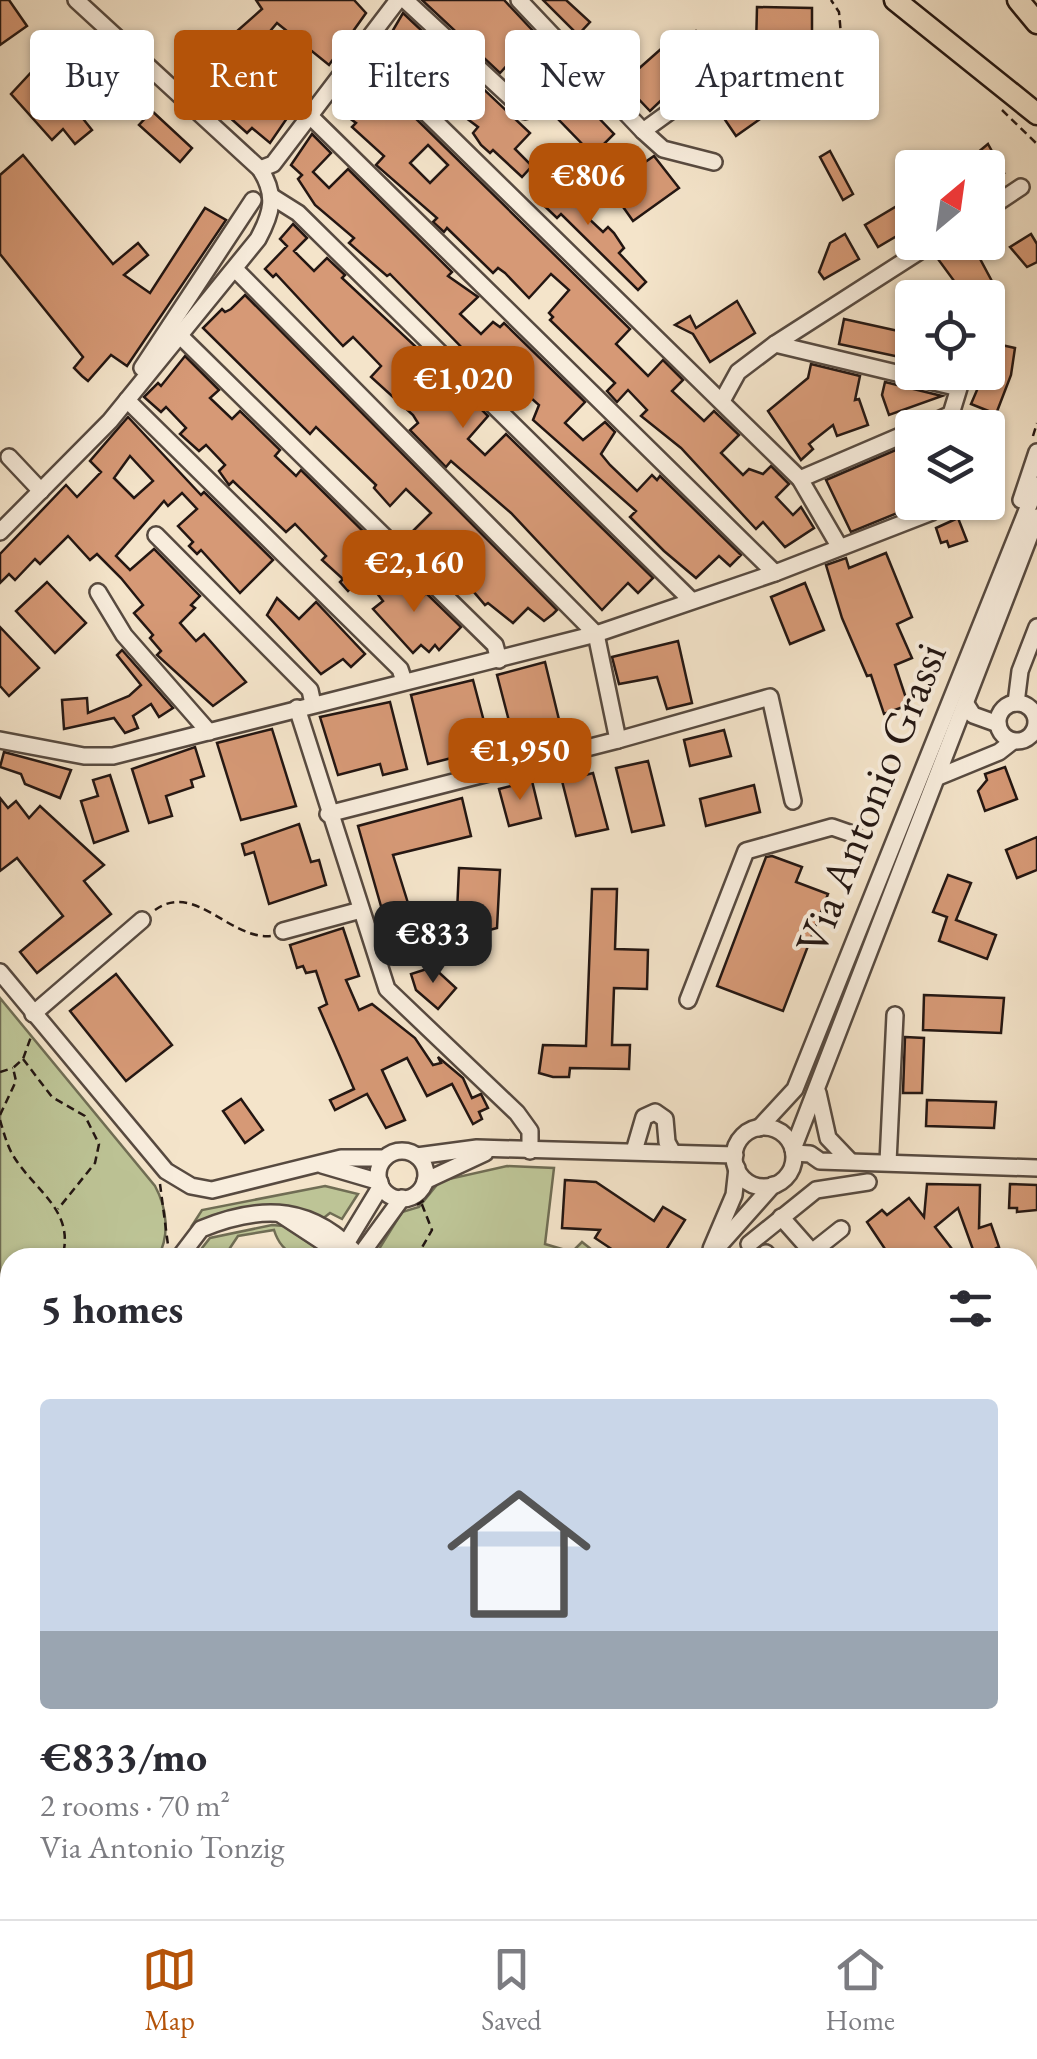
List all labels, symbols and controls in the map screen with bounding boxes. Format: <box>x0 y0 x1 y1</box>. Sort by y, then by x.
chip: Buy <box>30 30 154 120</box>
chip: Rent <box>174 30 312 120</box>
chip: Filters <box>332 30 485 120</box>
chip: New <box>505 30 640 120</box>
chip: Apartment <box>660 30 879 120</box>
pin: €806 <box>529 143 647 228</box>
north arrow <box>895 150 1005 260</box>
map controls <box>895 150 1005 520</box>
text: €806 <box>551 154 625 196</box>
button: locate <box>895 280 1005 390</box>
pin: €1,020 <box>382 346 544 431</box>
text: €1,020 <box>413 357 513 399</box>
button: layers <box>895 410 1005 520</box>
pin: €2,160 <box>333 530 495 615</box>
text: €2,160 <box>364 541 464 583</box>
street label: Via Antonio Grassi <box>781 634 959 962</box>
pin: €1,950 <box>439 718 601 803</box>
text: €1,950 <box>470 729 570 771</box>
pin: €833 <box>374 901 492 986</box>
text: €833 <box>396 912 470 954</box>
text: 5 homes <box>40 1281 183 1336</box>
icon: filters <box>943 1281 998 1336</box>
icon: home <box>429 1464 609 1644</box>
text: €833/mo <box>40 1729 207 1784</box>
text: 2 rooms · 70 m² <box>40 1784 230 1826</box>
text: Via Antonio Tonzig <box>40 1826 284 1868</box>
tab: Map <box>142 1942 197 2038</box>
tab: Saved <box>481 1942 541 2038</box>
tab: Home <box>826 1942 895 2038</box>

